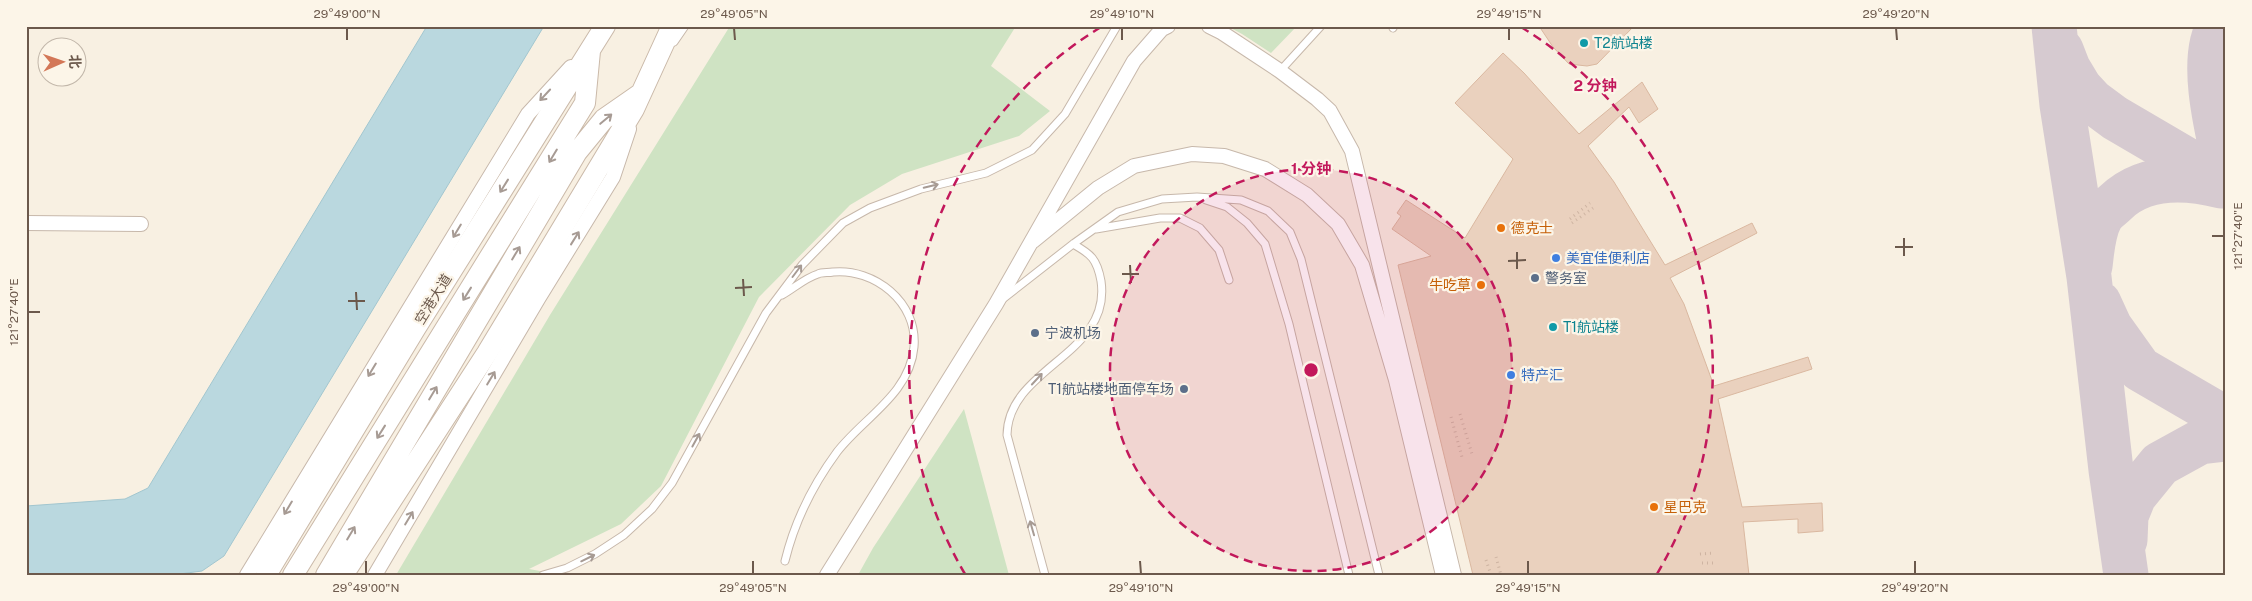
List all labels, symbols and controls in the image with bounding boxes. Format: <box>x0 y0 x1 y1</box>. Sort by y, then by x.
text: 29°49'00"N <box>314 7 380 21</box>
text: 29°49'05"N <box>700 7 768 21</box>
text: 29°49'10"N <box>1090 7 1154 21</box>
text: 29°49'15"N <box>1477 7 1541 21</box>
text: 29°49'20"N <box>1863 7 1929 21</box>
place label: T2航站楼 <box>1594 35 1653 51</box>
marker: T2航站楼 <box>1578 37 1590 49</box>
north arrow <box>38 38 88 88</box>
text: 北 <box>67 54 83 69</box>
text: 2 分钟 <box>1574 77 1616 94</box>
one-way arrow <box>540 89 551 102</box>
one-way arrow <box>600 113 613 124</box>
one-way arrow <box>547 149 557 163</box>
text: 1 分钟 <box>1291 160 1331 177</box>
one-way arrow <box>499 178 509 192</box>
one-way arrow <box>923 181 939 190</box>
text: 121°27'40"E <box>2231 202 2245 270</box>
place label: 德克士 <box>1511 220 1553 236</box>
marker: 德克士 <box>1495 222 1507 234</box>
one-way arrow <box>451 223 461 237</box>
one-way arrow <box>570 232 580 246</box>
one-way arrow <box>512 246 522 260</box>
place label: 美宜佳便利店 <box>1566 250 1650 266</box>
marker: 美宜佳便利店 <box>1550 252 1562 264</box>
one-way arrow <box>792 265 803 278</box>
place label: 警务室 <box>1545 270 1587 286</box>
street label: 空港大道 <box>411 271 455 327</box>
marker: 警务室 <box>1529 272 1541 284</box>
place label: 牛吃草 <box>1429 277 1471 293</box>
text: 121°27'40"E <box>7 278 21 346</box>
marker: 牛吃草 <box>1475 279 1487 291</box>
one-way arrow <box>462 287 472 301</box>
place label: T1航站楼 <box>1563 319 1619 335</box>
marker: T1航站楼 <box>1547 321 1559 333</box>
place label: 宁波机场 <box>1045 325 1101 341</box>
marker: 宁波机场 <box>1029 327 1041 339</box>
centre of rings <box>1302 361 1320 379</box>
one-way arrow <box>367 362 377 376</box>
place label: 特产汇 <box>1521 367 1563 383</box>
marker: 特产汇 <box>1505 369 1517 381</box>
one-way arrow <box>487 371 497 385</box>
one-way arrow <box>1031 373 1043 386</box>
place label: T1航站楼地面停车场 <box>1048 381 1174 397</box>
marker: T1航站楼地面停车场 <box>1178 383 1190 395</box>
one-way arrow <box>429 386 439 400</box>
one-way arrow <box>376 425 386 439</box>
one-way arrow <box>691 433 701 448</box>
place label: 星巴克 <box>1664 499 1706 515</box>
one-way arrow <box>282 501 292 515</box>
marker: 星巴克 <box>1648 501 1660 513</box>
one-way arrow <box>404 511 414 525</box>
one-way arrow <box>1027 520 1037 536</box>
one-way arrow <box>346 526 356 540</box>
one-way arrow <box>580 552 595 562</box>
text: 29°49'00"N <box>333 581 399 595</box>
text: 29°49'05"N <box>719 581 787 595</box>
text: 29°49'10"N <box>1109 581 1173 595</box>
text: 29°49'15"N <box>1496 581 1560 595</box>
text: 29°49'20"N <box>1882 581 1948 595</box>

